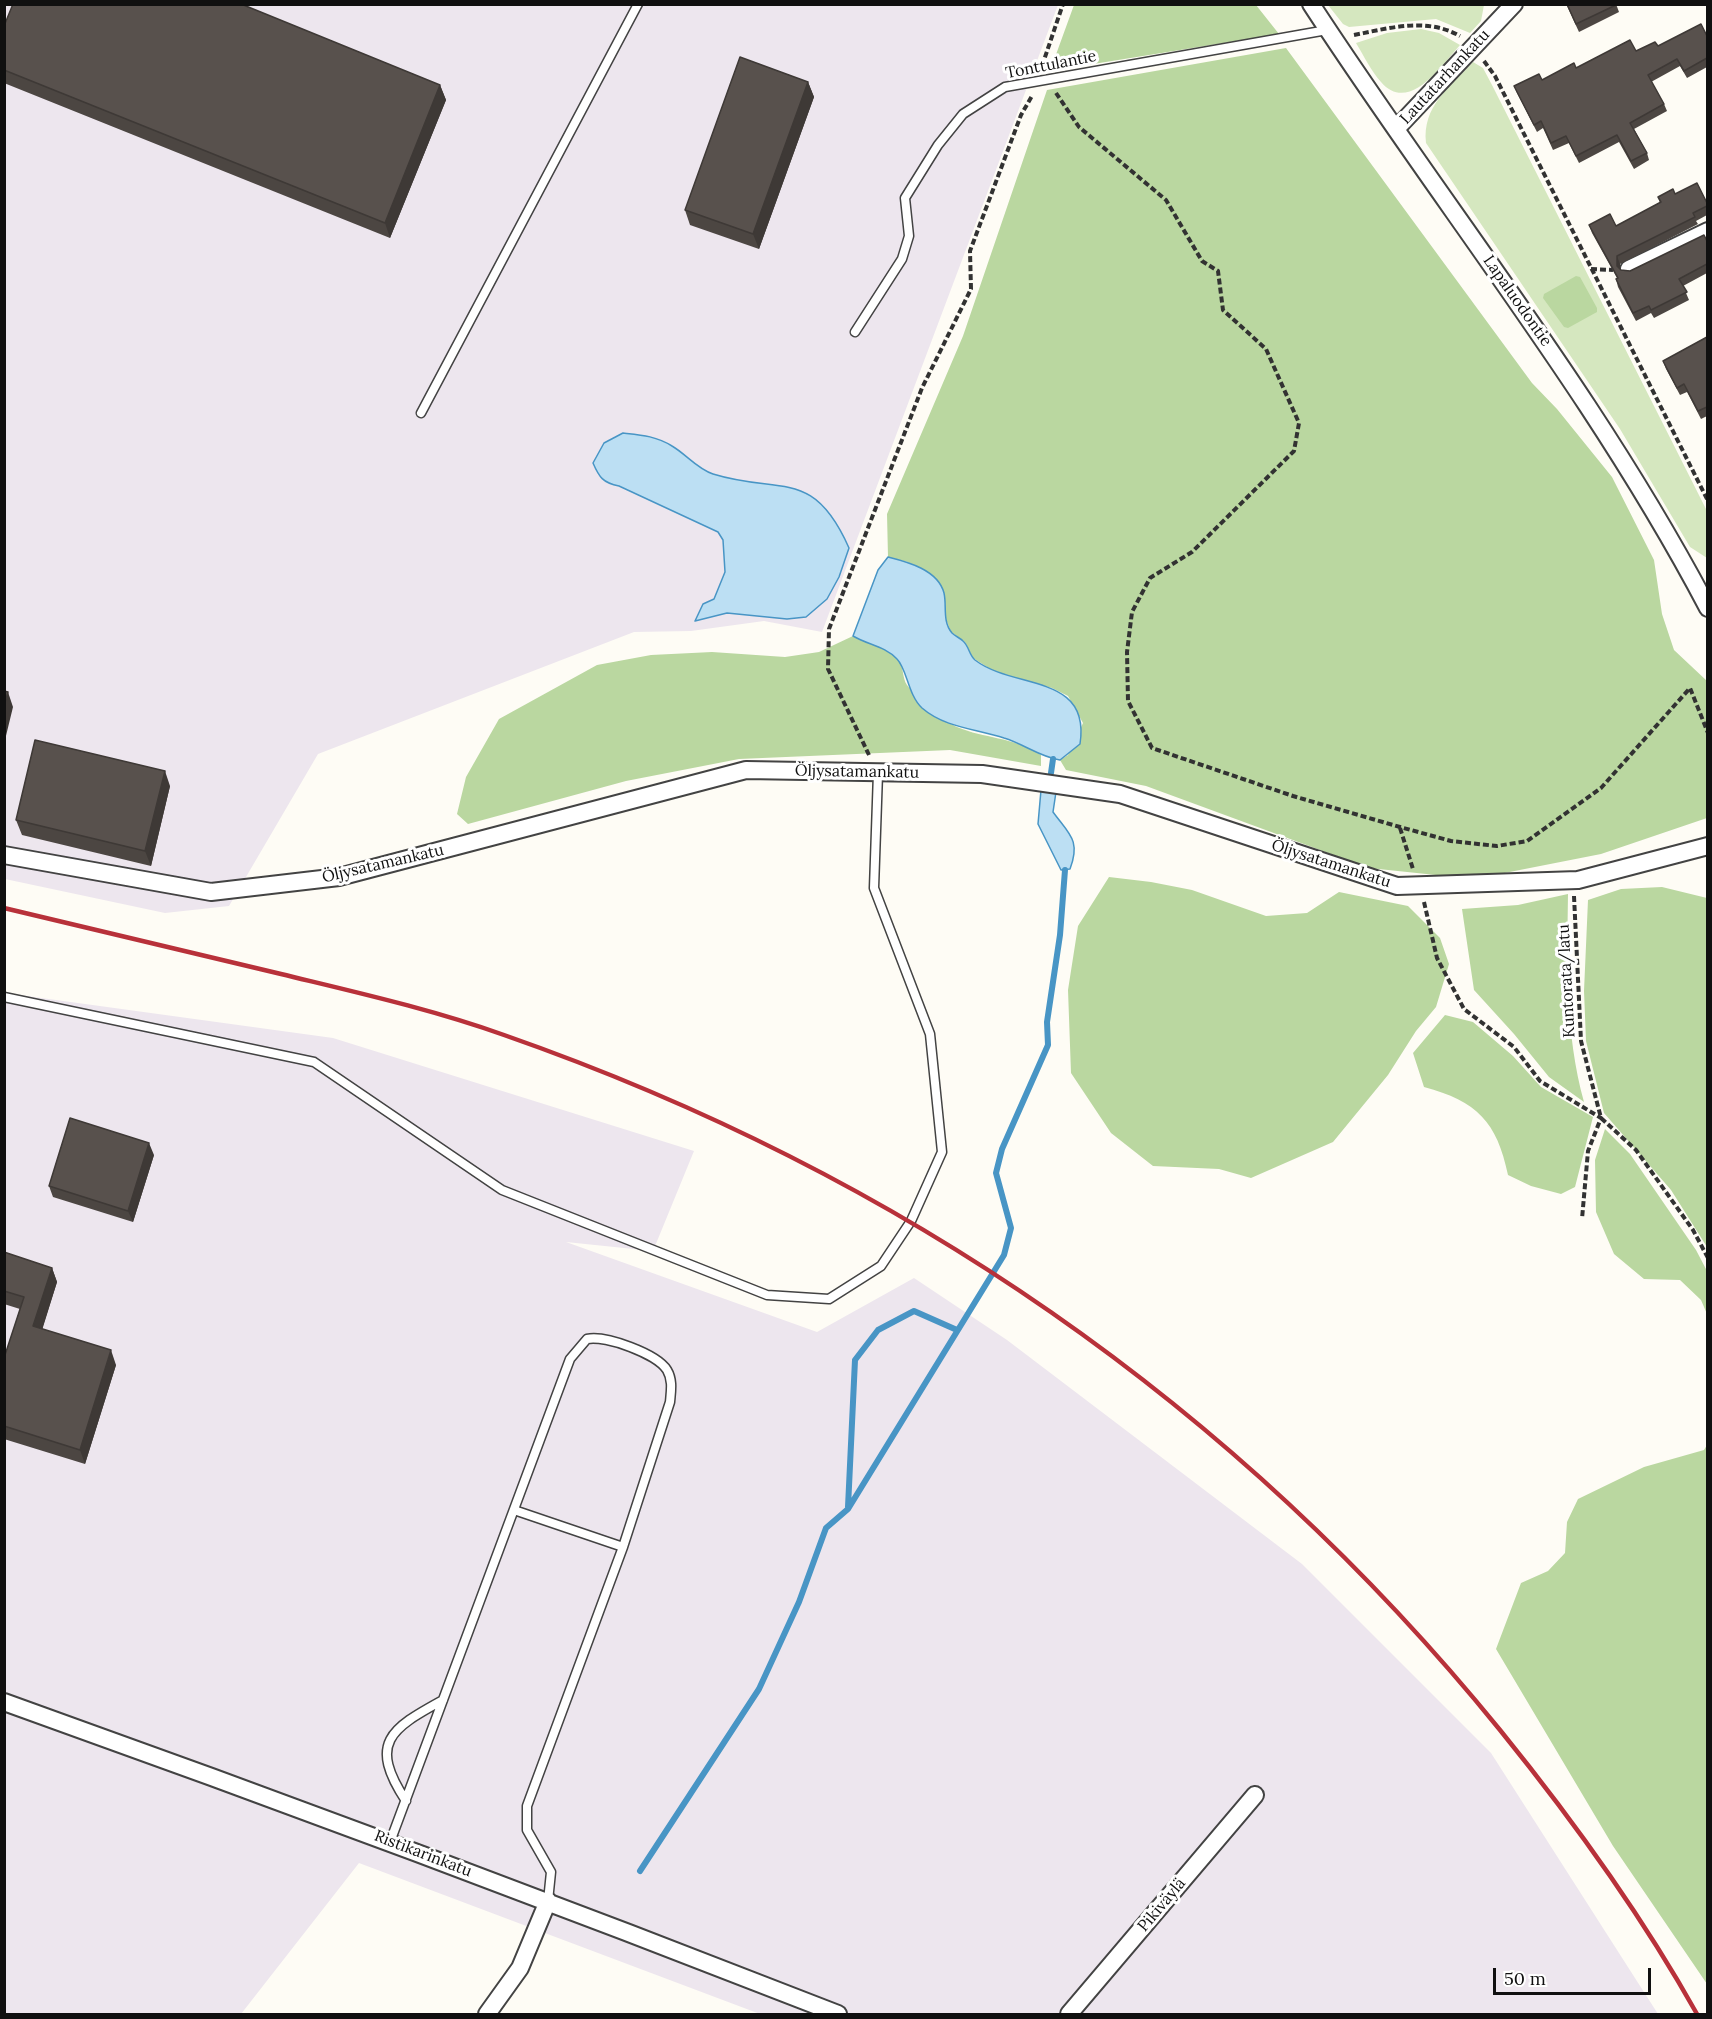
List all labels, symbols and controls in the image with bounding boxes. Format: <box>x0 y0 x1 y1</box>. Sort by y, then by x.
street label: Lautatarhankatu <box>1396 25 1494 129</box>
street label: Tonttulantie <box>1004 47 1098 83</box>
street label: Lapaluodontie <box>1479 252 1555 350</box>
street label: Öljysatamankatu <box>795 761 919 783</box>
street label: Öljysatamankatu <box>1269 836 1393 892</box>
street label: Öljysatamankatu <box>320 841 446 887</box>
street label: Kuntorata/latu <box>1554 924 1580 1038</box>
street label: Ristikarinkatu <box>371 1827 475 1881</box>
street label: Pikiväylä <box>1134 1874 1190 1936</box>
scale bar <box>1496 1956 1654 1994</box>
text: 50 m <box>1504 1967 1546 1990</box>

